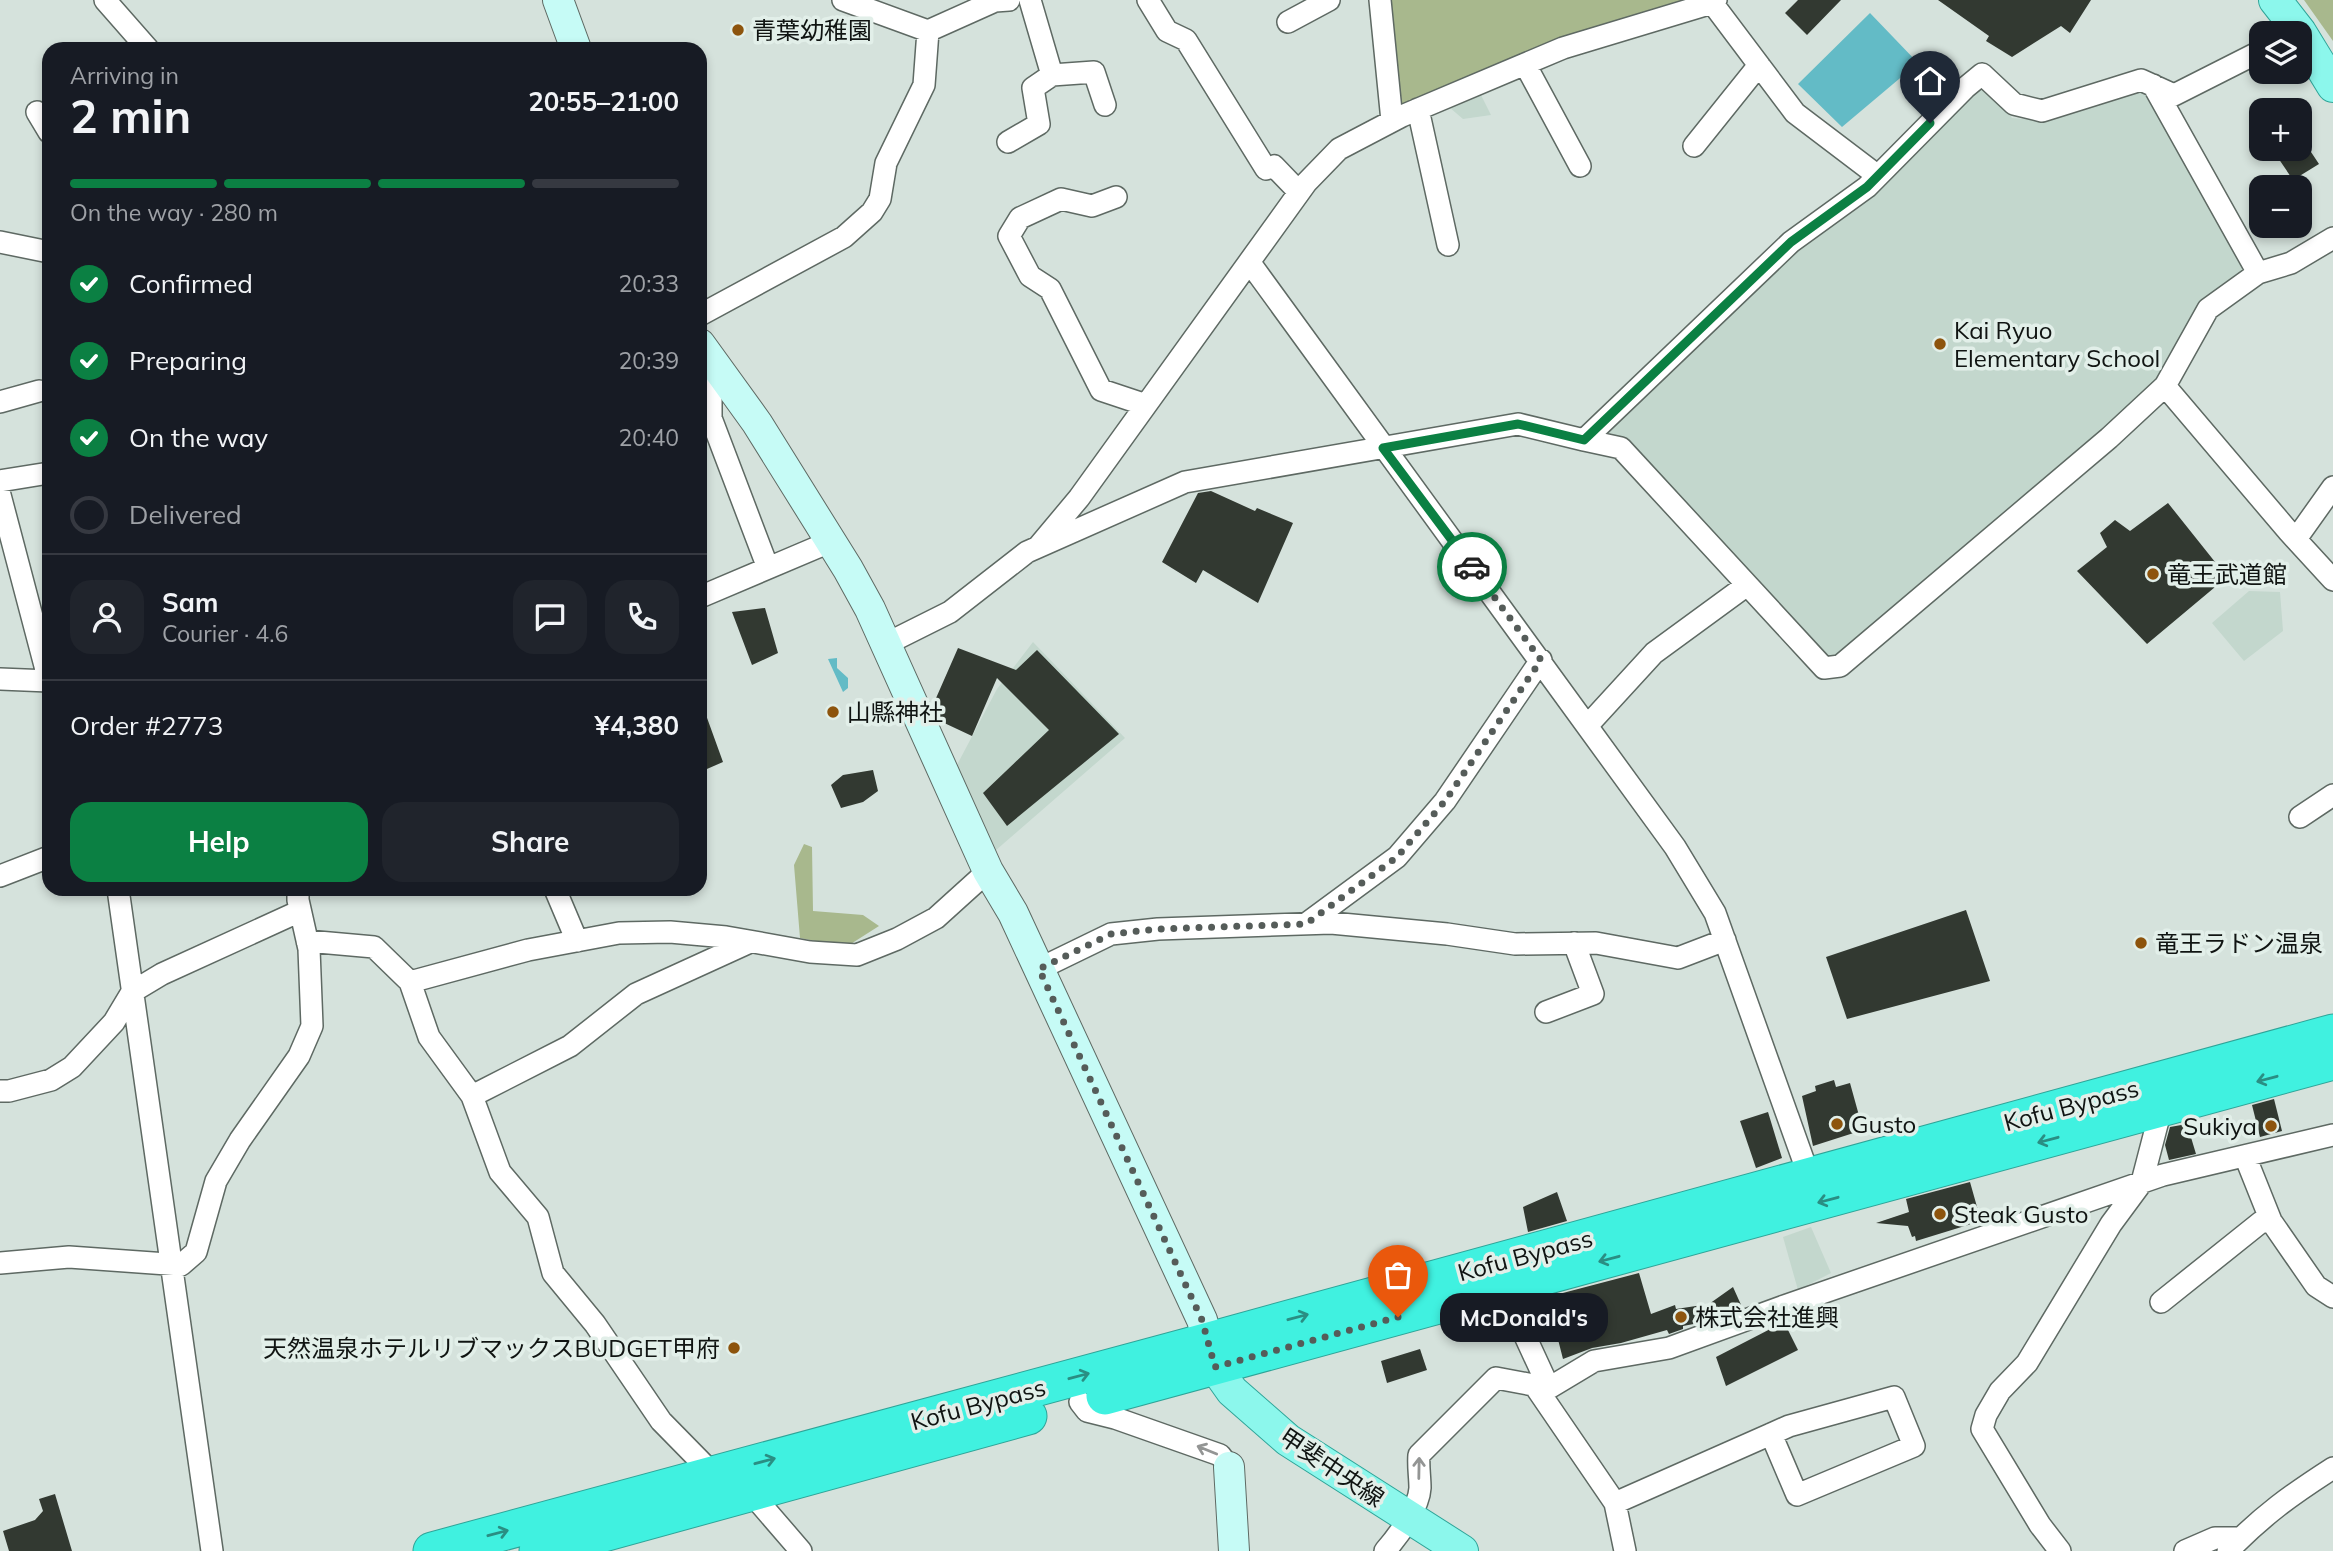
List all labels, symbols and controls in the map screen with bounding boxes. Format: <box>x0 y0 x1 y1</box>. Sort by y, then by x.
place label: 青葉幼稚園 <box>752 15 872 45</box>
map controls <box>2249 21 2312 238</box>
button: layers <box>2249 21 2312 84</box>
marker: 青葉幼稚園 <box>730 22 746 38</box>
pin <box>1900 51 1960 123</box>
text: Arriving in <box>70 61 179 90</box>
icon: home <box>1911 62 1949 100</box>
text: 20:55–21:00 <box>528 85 679 118</box>
text: 2 min <box>70 87 191 145</box>
button: + <box>2249 98 2312 161</box>
button: − <box>2249 175 2312 238</box>
text: On the way · 280 m <box>70 198 278 227</box>
icon: check <box>70 265 108 303</box>
text: Confirmed <box>129 267 253 300</box>
text: 20:33 <box>619 269 679 298</box>
place label: Kai Ryuo Elementary School <box>1954 315 2160 373</box>
marker: Kai Ryuo Elementary School <box>1932 336 1948 352</box>
icon: check <box>70 342 108 380</box>
text: Preparing <box>129 344 247 377</box>
text: 20:39 <box>619 346 679 375</box>
icon: check <box>70 419 108 457</box>
text: On the way <box>129 421 268 454</box>
text: 20:40 <box>619 423 679 452</box>
text: Delivered <box>129 498 242 531</box>
courier <box>1437 532 1507 602</box>
icon: car <box>1453 548 1491 586</box>
place label: 竜王武道館 <box>2167 559 2287 589</box>
marker: 竜王武道館 <box>2145 566 2161 582</box>
button: person <box>70 580 144 654</box>
button: chat <box>513 580 587 654</box>
button: phone <box>605 580 679 654</box>
text: Sam <box>162 586 218 619</box>
text: Courier · 4.6 <box>162 619 288 648</box>
place label: 山縣神社 <box>847 697 943 727</box>
marker: 山縣神社 <box>825 704 841 720</box>
text: Order #2773 <box>70 709 223 742</box>
text: ¥4,380 <box>595 709 679 742</box>
button: Help <box>70 802 368 882</box>
button: Share <box>382 802 679 882</box>
place label: 竜王ラドン温泉 <box>2155 928 2323 958</box>
marker: 竜王ラドン温泉 <box>2133 935 2149 951</box>
street label: Kofu Bypass <box>2000 1073 2142 1137</box>
one-way arrow <box>2256 1074 2278 1087</box>
place label: Gusto <box>1851 1109 1916 1139</box>
place label: Sukiya <box>2183 1111 2257 1141</box>
marker: Gusto <box>1829 1116 1845 1132</box>
marker: Sukiya <box>2263 1118 2279 1134</box>
one-way arrow <box>2037 1134 2059 1147</box>
one-way arrow <box>1818 1194 1840 1207</box>
place label: Steak Gusto <box>1954 1199 2088 1229</box>
marker: Steak Gusto <box>1932 1206 1948 1222</box>
street label: Kofu Bypass <box>1454 1223 1596 1287</box>
pin <box>1368 1245 1428 1317</box>
one-way arrow <box>1598 1254 1620 1267</box>
icon: bag <box>1379 1256 1417 1294</box>
callout: McDonald's <box>1440 1292 1608 1342</box>
place label: 株式会社進興 <box>1695 1302 1839 1332</box>
text: McDonald's <box>1460 1303 1588 1332</box>
marker: 株式会社進興 <box>1673 1309 1689 1325</box>
one-way arrow <box>1287 1310 1309 1323</box>
place label: 天然温泉ホテルリブマックスBUDGET甲府 <box>263 1333 720 1363</box>
marker: 天然温泉ホテルリブマックスBUDGET甲府 <box>726 1340 742 1356</box>
one-way arrow <box>1068 1369 1090 1382</box>
street label: Kofu Bypass <box>907 1372 1049 1436</box>
street label: 甲斐中央線 <box>1274 1421 1390 1513</box>
one-way arrow <box>1196 1442 1218 1455</box>
one-way arrow <box>753 1454 775 1467</box>
one-way arrow <box>1412 1457 1425 1480</box>
one-way arrow <box>486 1526 509 1539</box>

